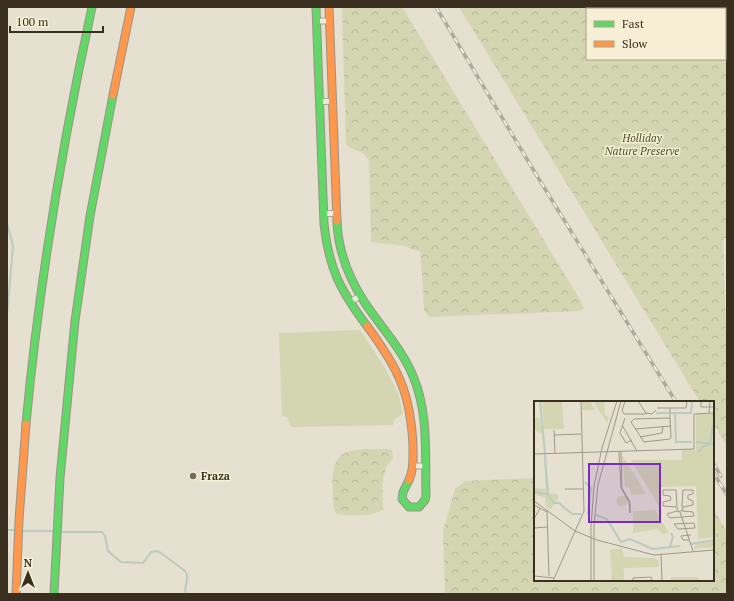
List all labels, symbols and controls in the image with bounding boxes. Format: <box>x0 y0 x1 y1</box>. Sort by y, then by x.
scale bar <box>10 8 103 34</box>
legend <box>586 8 726 60</box>
text: 100 m <box>16 14 49 29</box>
text: Fast <box>622 16 645 31</box>
text: Slow <box>622 36 648 51</box>
park label: Holliday Nature Preserve <box>604 131 679 158</box>
inset map <box>534 401 714 581</box>
place label: Fraza <box>201 469 230 483</box>
marker: Fraza <box>188 471 198 481</box>
north arrow <box>8 553 48 593</box>
text: N <box>24 556 33 570</box>

